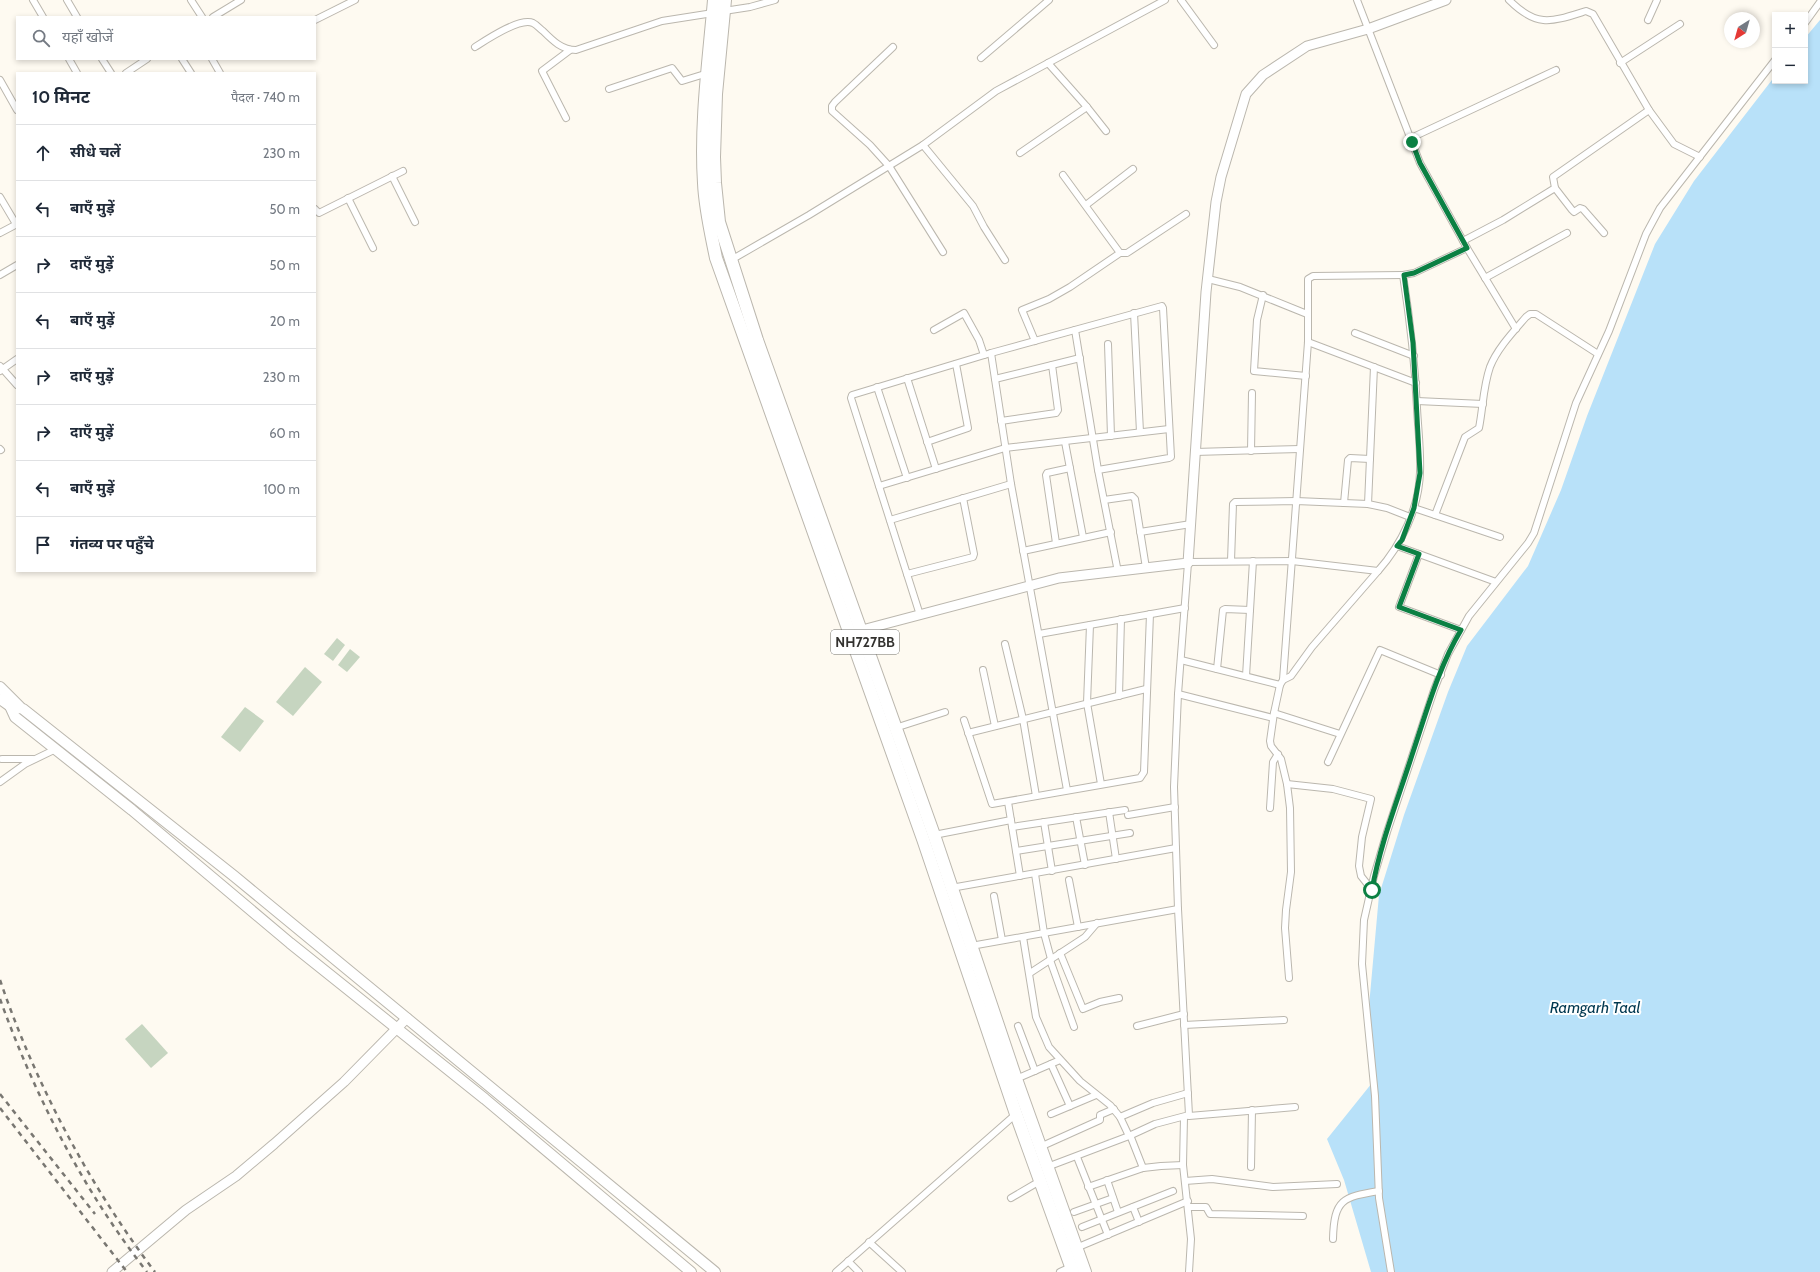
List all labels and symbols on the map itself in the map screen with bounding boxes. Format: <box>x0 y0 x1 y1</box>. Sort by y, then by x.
north arrow <box>1724 12 1760 48</box>
route end <box>1403 133 1421 151</box>
road number: NH727BB <box>831 630 899 654</box>
route start <box>1363 881 1381 899</box>
water label: Ramgarh Taal <box>1550 998 1641 1017</box>

